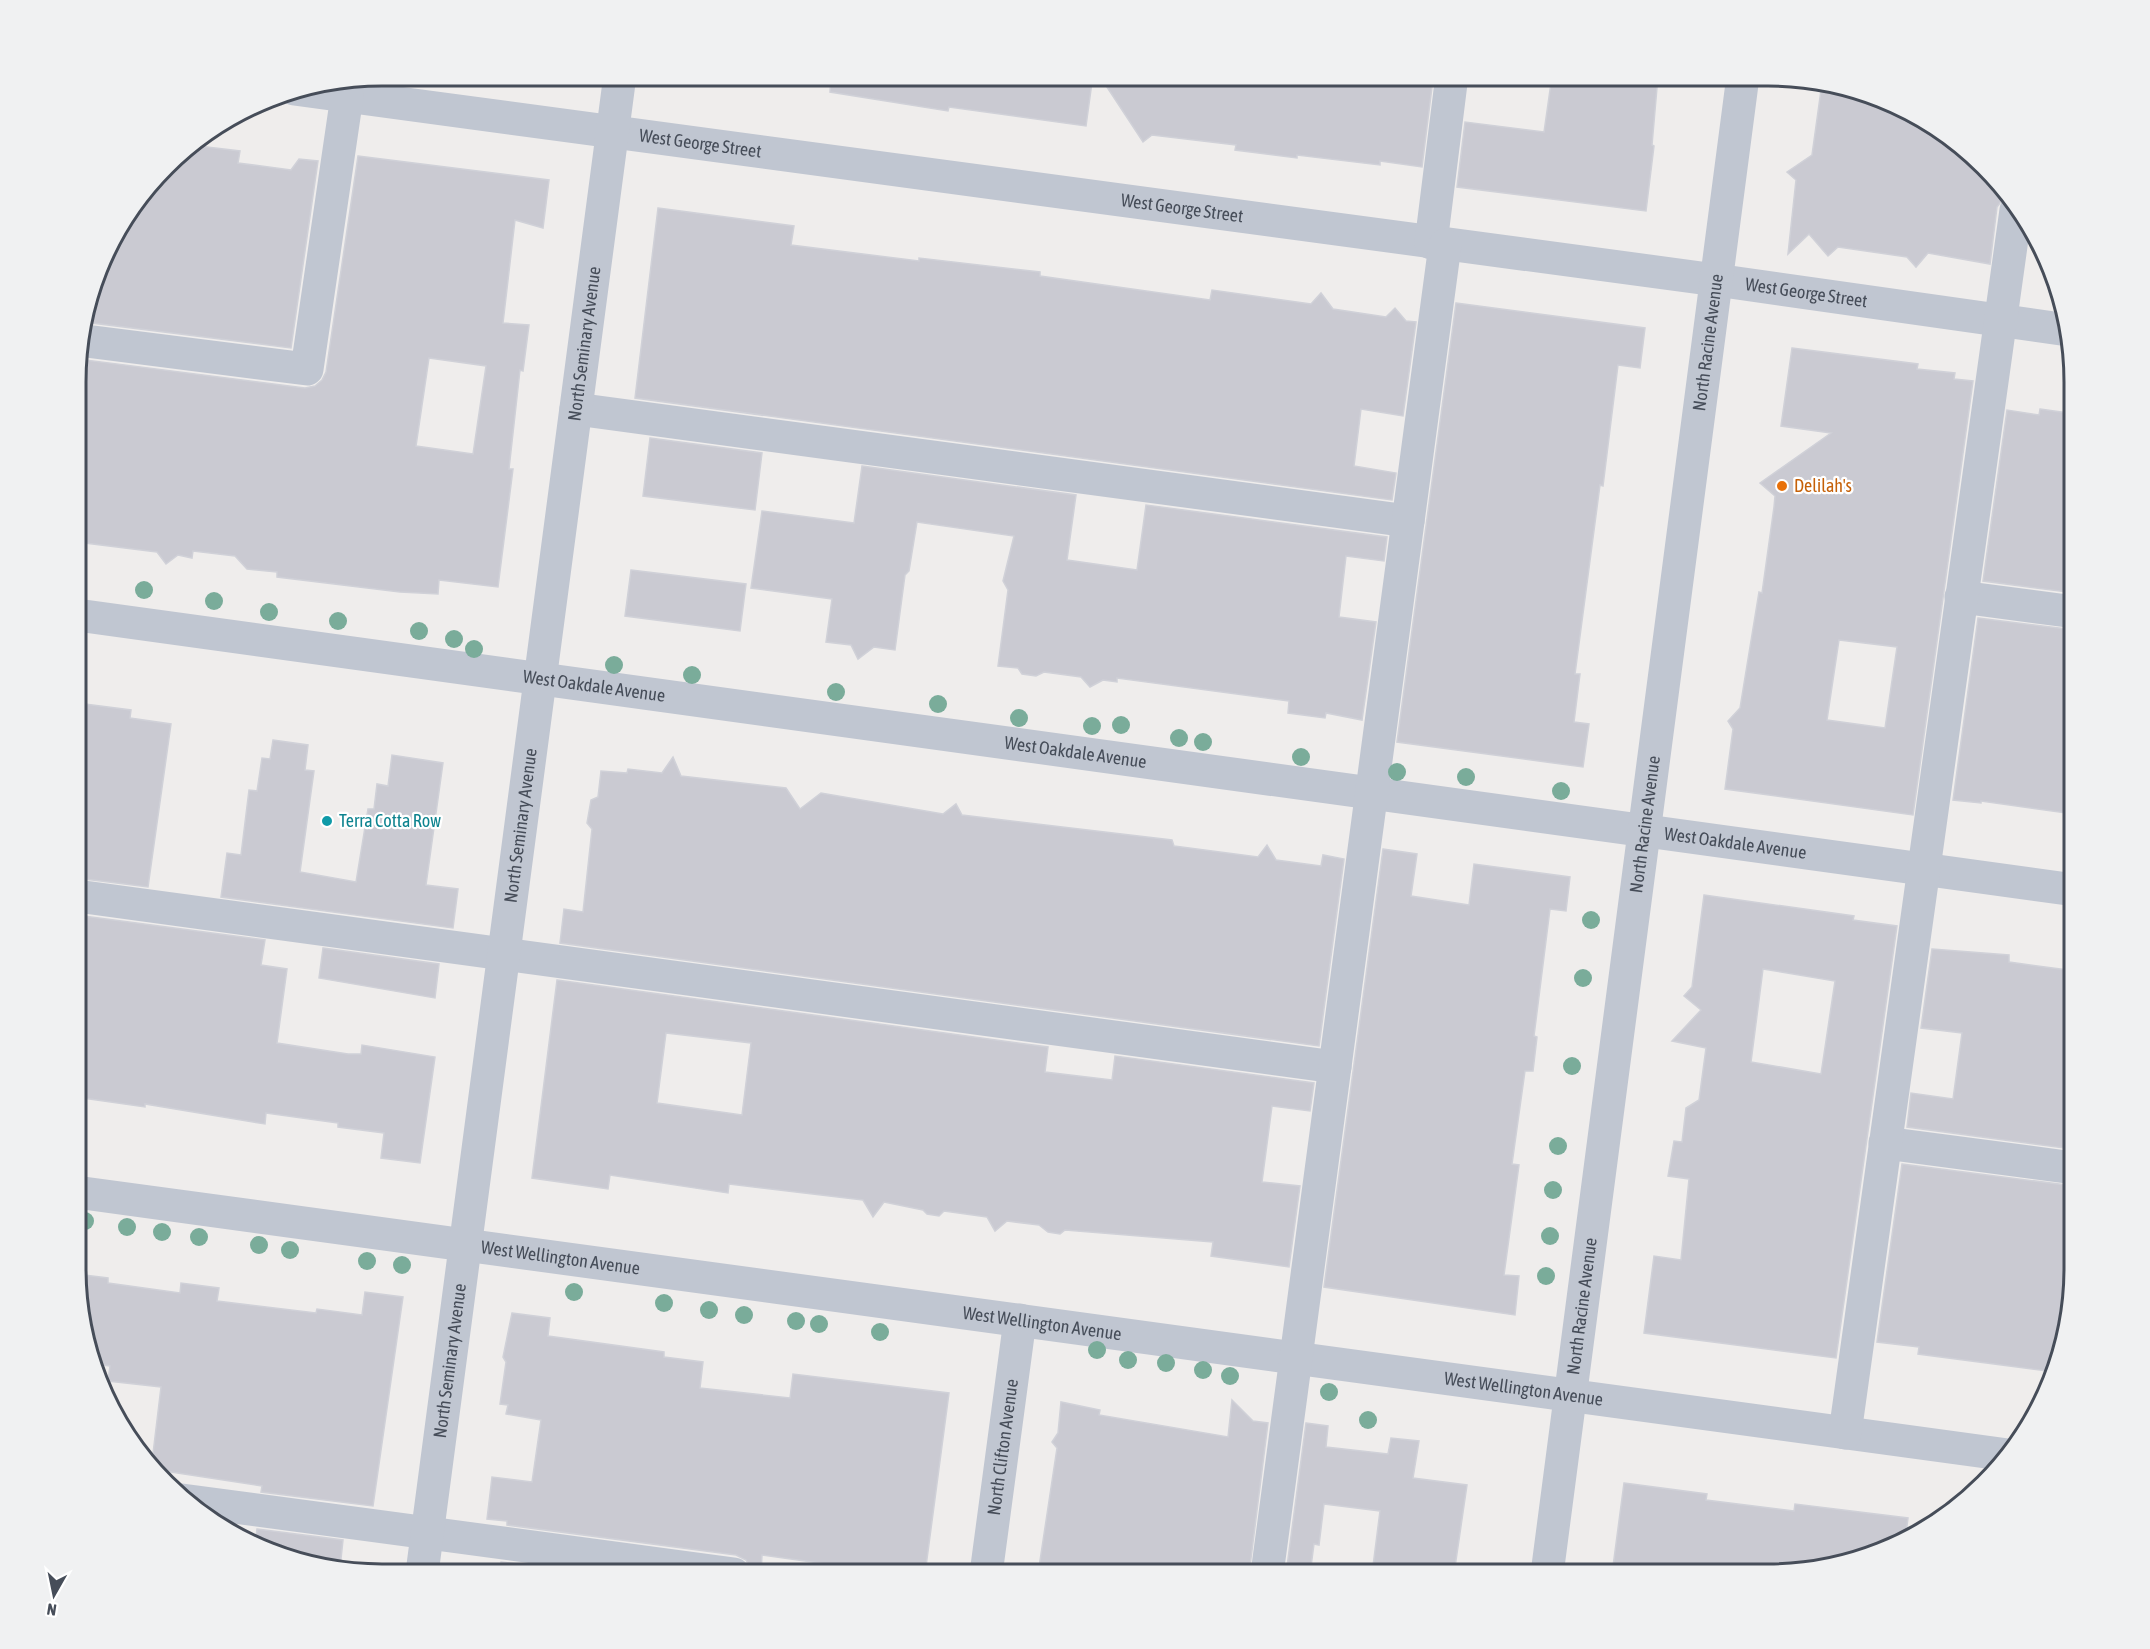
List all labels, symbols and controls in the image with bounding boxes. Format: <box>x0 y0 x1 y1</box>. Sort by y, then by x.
street label: West George Street <box>638 124 763 162</box>
street label: West George Street <box>1120 189 1245 226</box>
street label: North Seminary Avenue <box>563 265 605 422</box>
street label: North Racine Avenue <box>1688 273 1727 412</box>
street label: West George Street <box>1744 273 1869 311</box>
place label: Delilah's <box>1794 475 1852 496</box>
marker: Delilah's <box>1775 479 1789 493</box>
street label: West Oakdale Avenue <box>522 666 667 706</box>
street label: West Oakdale Avenue <box>1003 732 1148 772</box>
street label: North Seminary Avenue <box>500 747 541 904</box>
street label: North Racine Avenue <box>1625 754 1664 894</box>
place label: Terra Cotta Row <box>339 810 441 831</box>
marker: Terra Cotta Row <box>320 814 334 828</box>
street label: West Oakdale Avenue <box>1663 823 1808 863</box>
street label: West Wellington Avenue <box>480 1236 641 1279</box>
street label: North Racine Avenue <box>1562 1236 1601 1376</box>
street label: North Seminary Avenue <box>429 1282 470 1439</box>
street label: West Wellington Avenue <box>961 1302 1123 1344</box>
street label: West Wellington Avenue <box>1443 1367 1604 1410</box>
street label: North Clifton Avenue <box>983 1378 1022 1516</box>
north arrow <box>24 1565 84 1625</box>
text: N <box>46 1600 58 1619</box>

